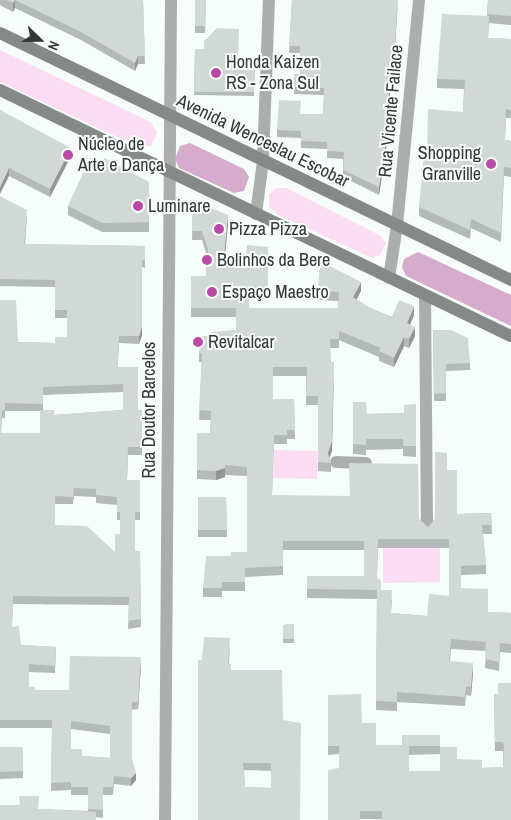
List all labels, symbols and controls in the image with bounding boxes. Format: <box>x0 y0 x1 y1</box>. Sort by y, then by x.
north arrow <box>15 15 65 65</box>
text: N <box>44 38 64 53</box>
street label: Rua Vicente Failace <box>374 44 408 178</box>
place label: Honda Kaizen RS - Zona Sul <box>226 52 320 94</box>
marker: Honda Kaizen RS - Zona Sul <box>210 67 222 79</box>
street label: Avenida Wenceslau Escobar <box>173 90 353 192</box>
place label: Núcleo de Arte e Dança <box>78 134 164 176</box>
place label: Shopping Granville <box>418 143 481 186</box>
marker: Núcleo de Arte e Dança <box>62 149 74 161</box>
marker: Shopping Granville <box>485 158 497 170</box>
place label: Luminare <box>148 195 210 217</box>
marker: Luminare <box>132 200 144 212</box>
place label: Pizza Pizza <box>229 218 307 240</box>
marker: Pizza Pizza <box>213 223 225 235</box>
place label: Bolinhos da Bere <box>217 249 330 271</box>
marker: Bolinhos da Bere <box>201 254 213 266</box>
place label: Espaço Maestro <box>222 281 329 303</box>
marker: Espaço Maestro <box>206 286 218 298</box>
place label: Revitalcar <box>208 331 274 353</box>
marker: Revitalcar <box>192 336 204 348</box>
street label: Rua Doutor Barcelos <box>138 342 160 478</box>

